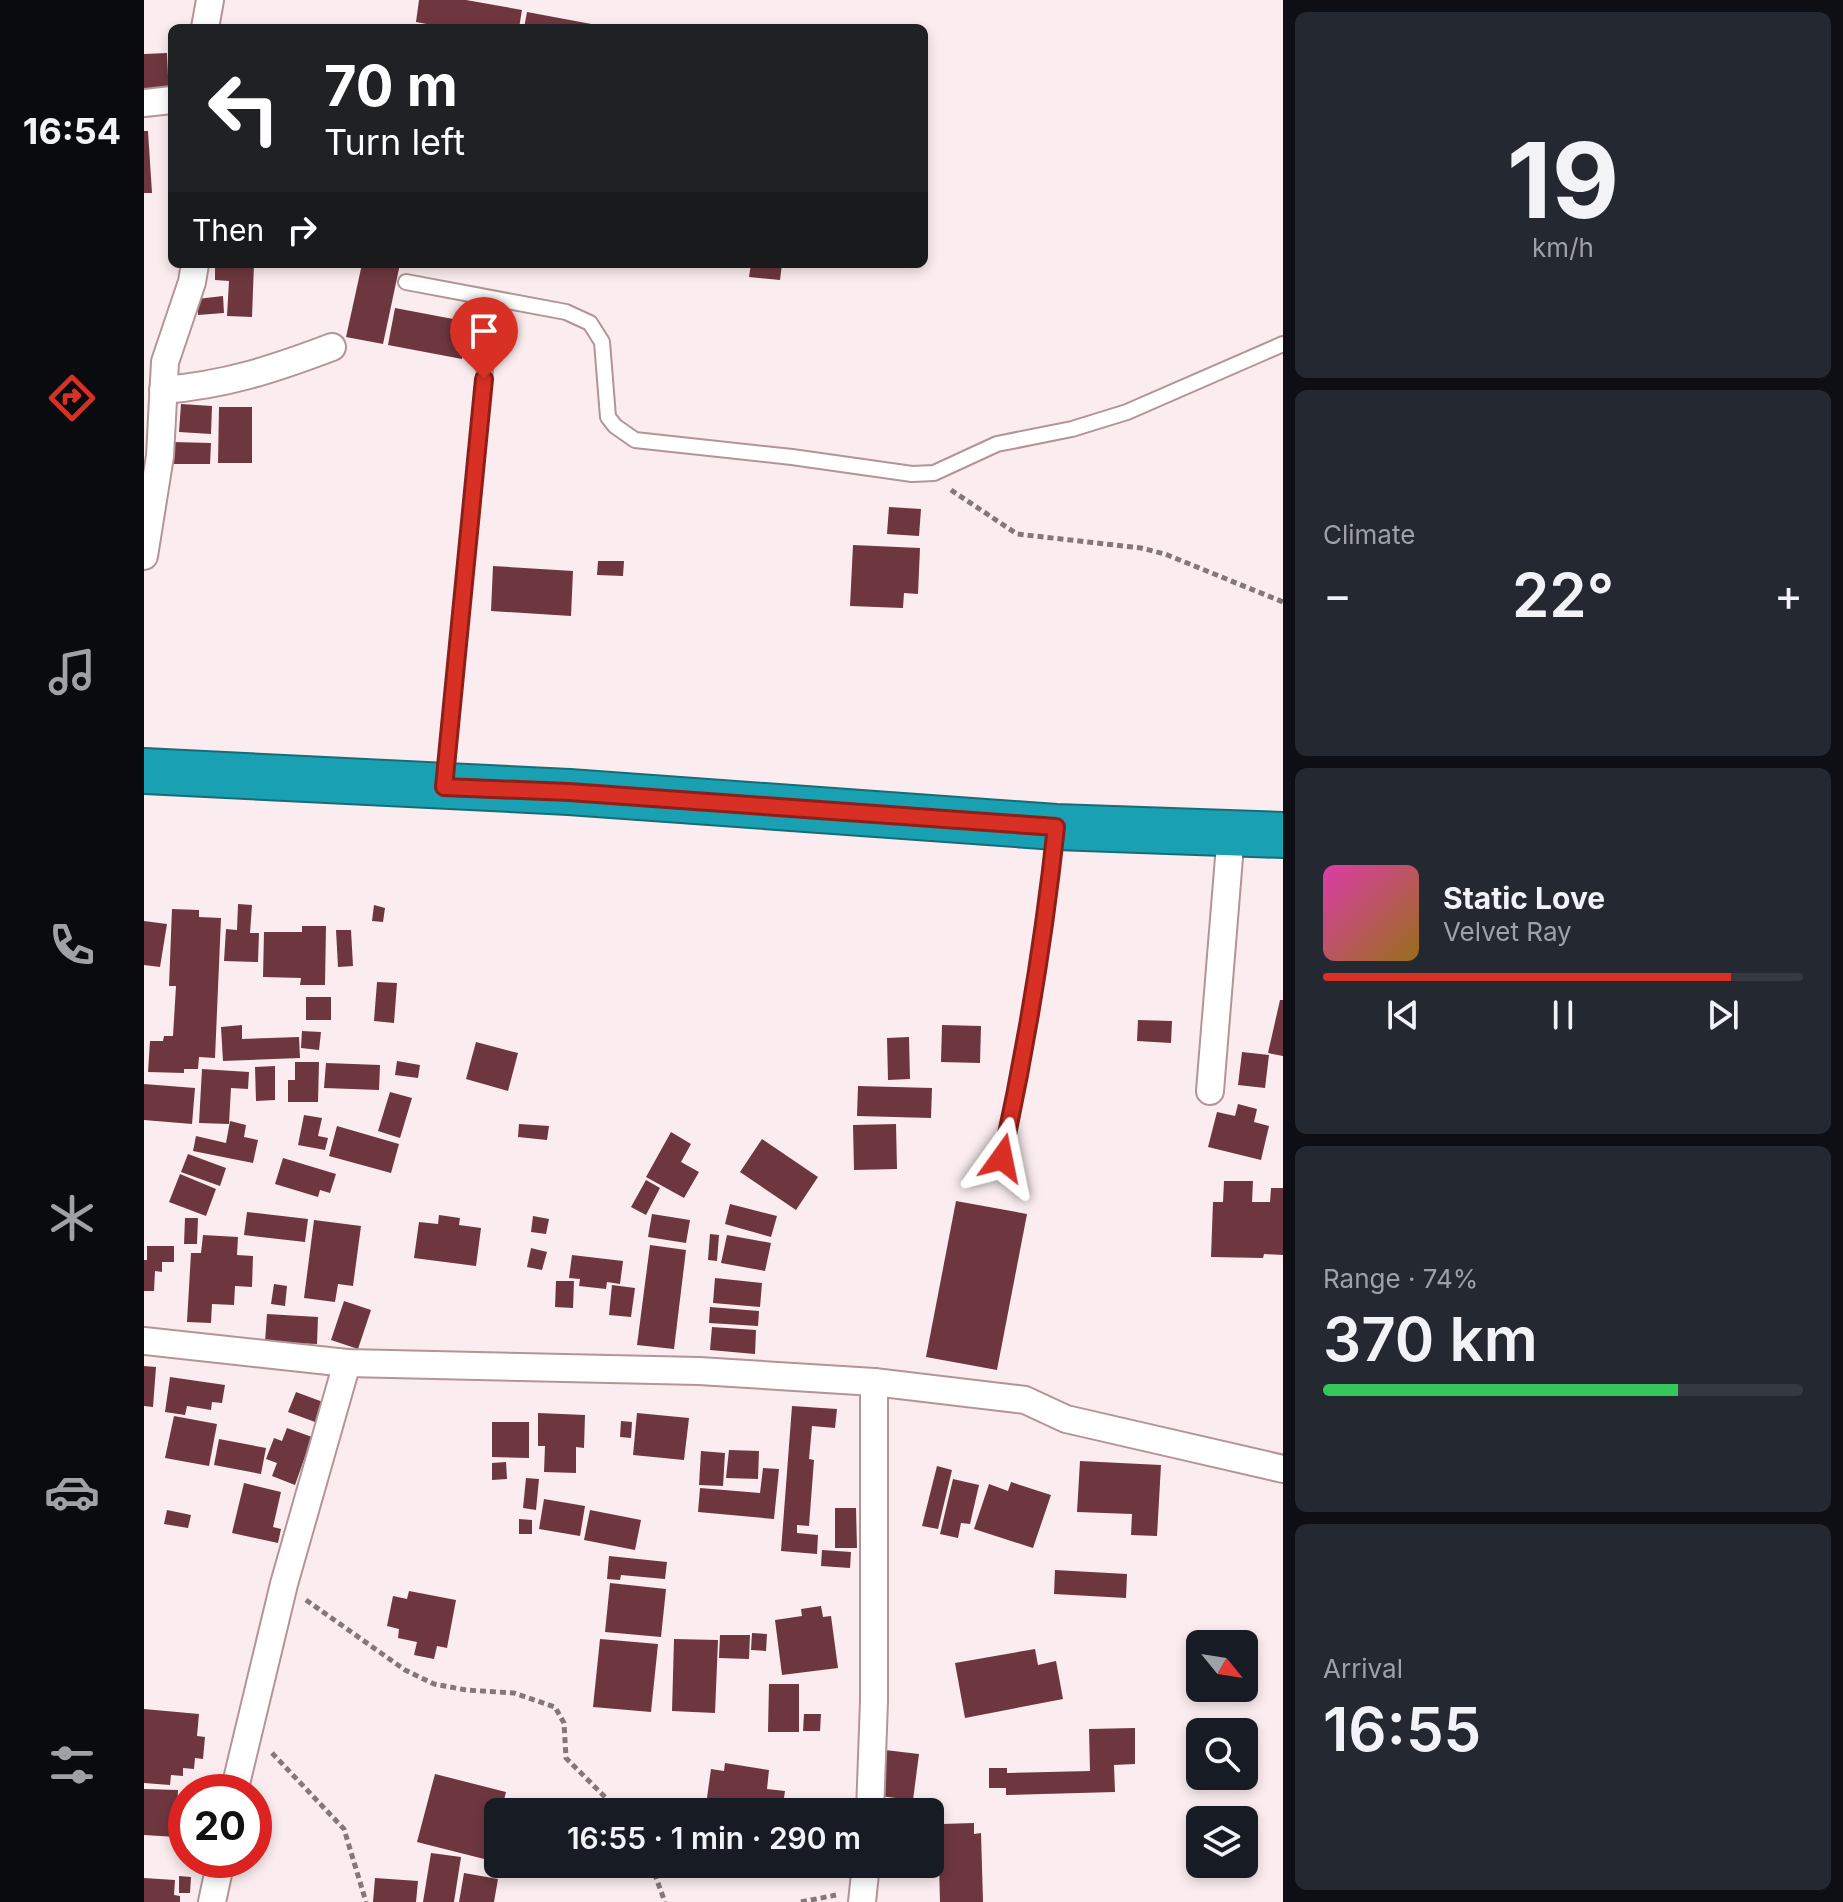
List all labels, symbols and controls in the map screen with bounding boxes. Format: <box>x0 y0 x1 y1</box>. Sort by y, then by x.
text: 70 m <box>324 52 458 120</box>
icon: left <box>192 56 296 160</box>
text: 16:54 <box>23 109 121 153</box>
text: 19 <box>1507 117 1619 243</box>
text: Turn left <box>324 120 465 164</box>
icon: right <box>280 208 324 252</box>
text: Then <box>192 212 264 248</box>
text: km/h <box>1532 232 1594 263</box>
pin <box>450 297 518 379</box>
icon: arrive <box>462 309 506 353</box>
icon: directions <box>44 370 100 426</box>
text: Climate <box>1323 519 1415 550</box>
text: 22° <box>1512 559 1614 631</box>
text: − <box>1323 568 1352 622</box>
text: + <box>1774 568 1803 622</box>
icon: music <box>44 644 100 700</box>
text: Static Love <box>1443 880 1605 916</box>
text: Velvet Ray <box>1443 916 1572 947</box>
icon: phone <box>44 917 100 973</box>
icon: previous <box>1381 993 1425 1037</box>
icon: pause <box>1541 993 1585 1037</box>
icon: next <box>1701 993 1745 1037</box>
position arrow <box>960 1116 1044 1200</box>
icon: climate <box>44 1190 100 1246</box>
text: Range · 74% <box>1323 1263 1478 1294</box>
text: 370 km <box>1323 1303 1538 1375</box>
icon: car <box>44 1464 100 1520</box>
north arrow <box>1186 1630 1258 1702</box>
map controls <box>1186 1630 1258 1878</box>
text: Arrival <box>1323 1653 1403 1684</box>
text: 16:55 <box>1323 1693 1481 1765</box>
button: search <box>1186 1718 1258 1790</box>
icon: filters <box>44 1737 100 1793</box>
speed limit sign: 20 <box>168 1774 272 1878</box>
button: layers <box>1186 1806 1258 1878</box>
text: 16:55 · 1 min · 290 m <box>567 1820 861 1856</box>

